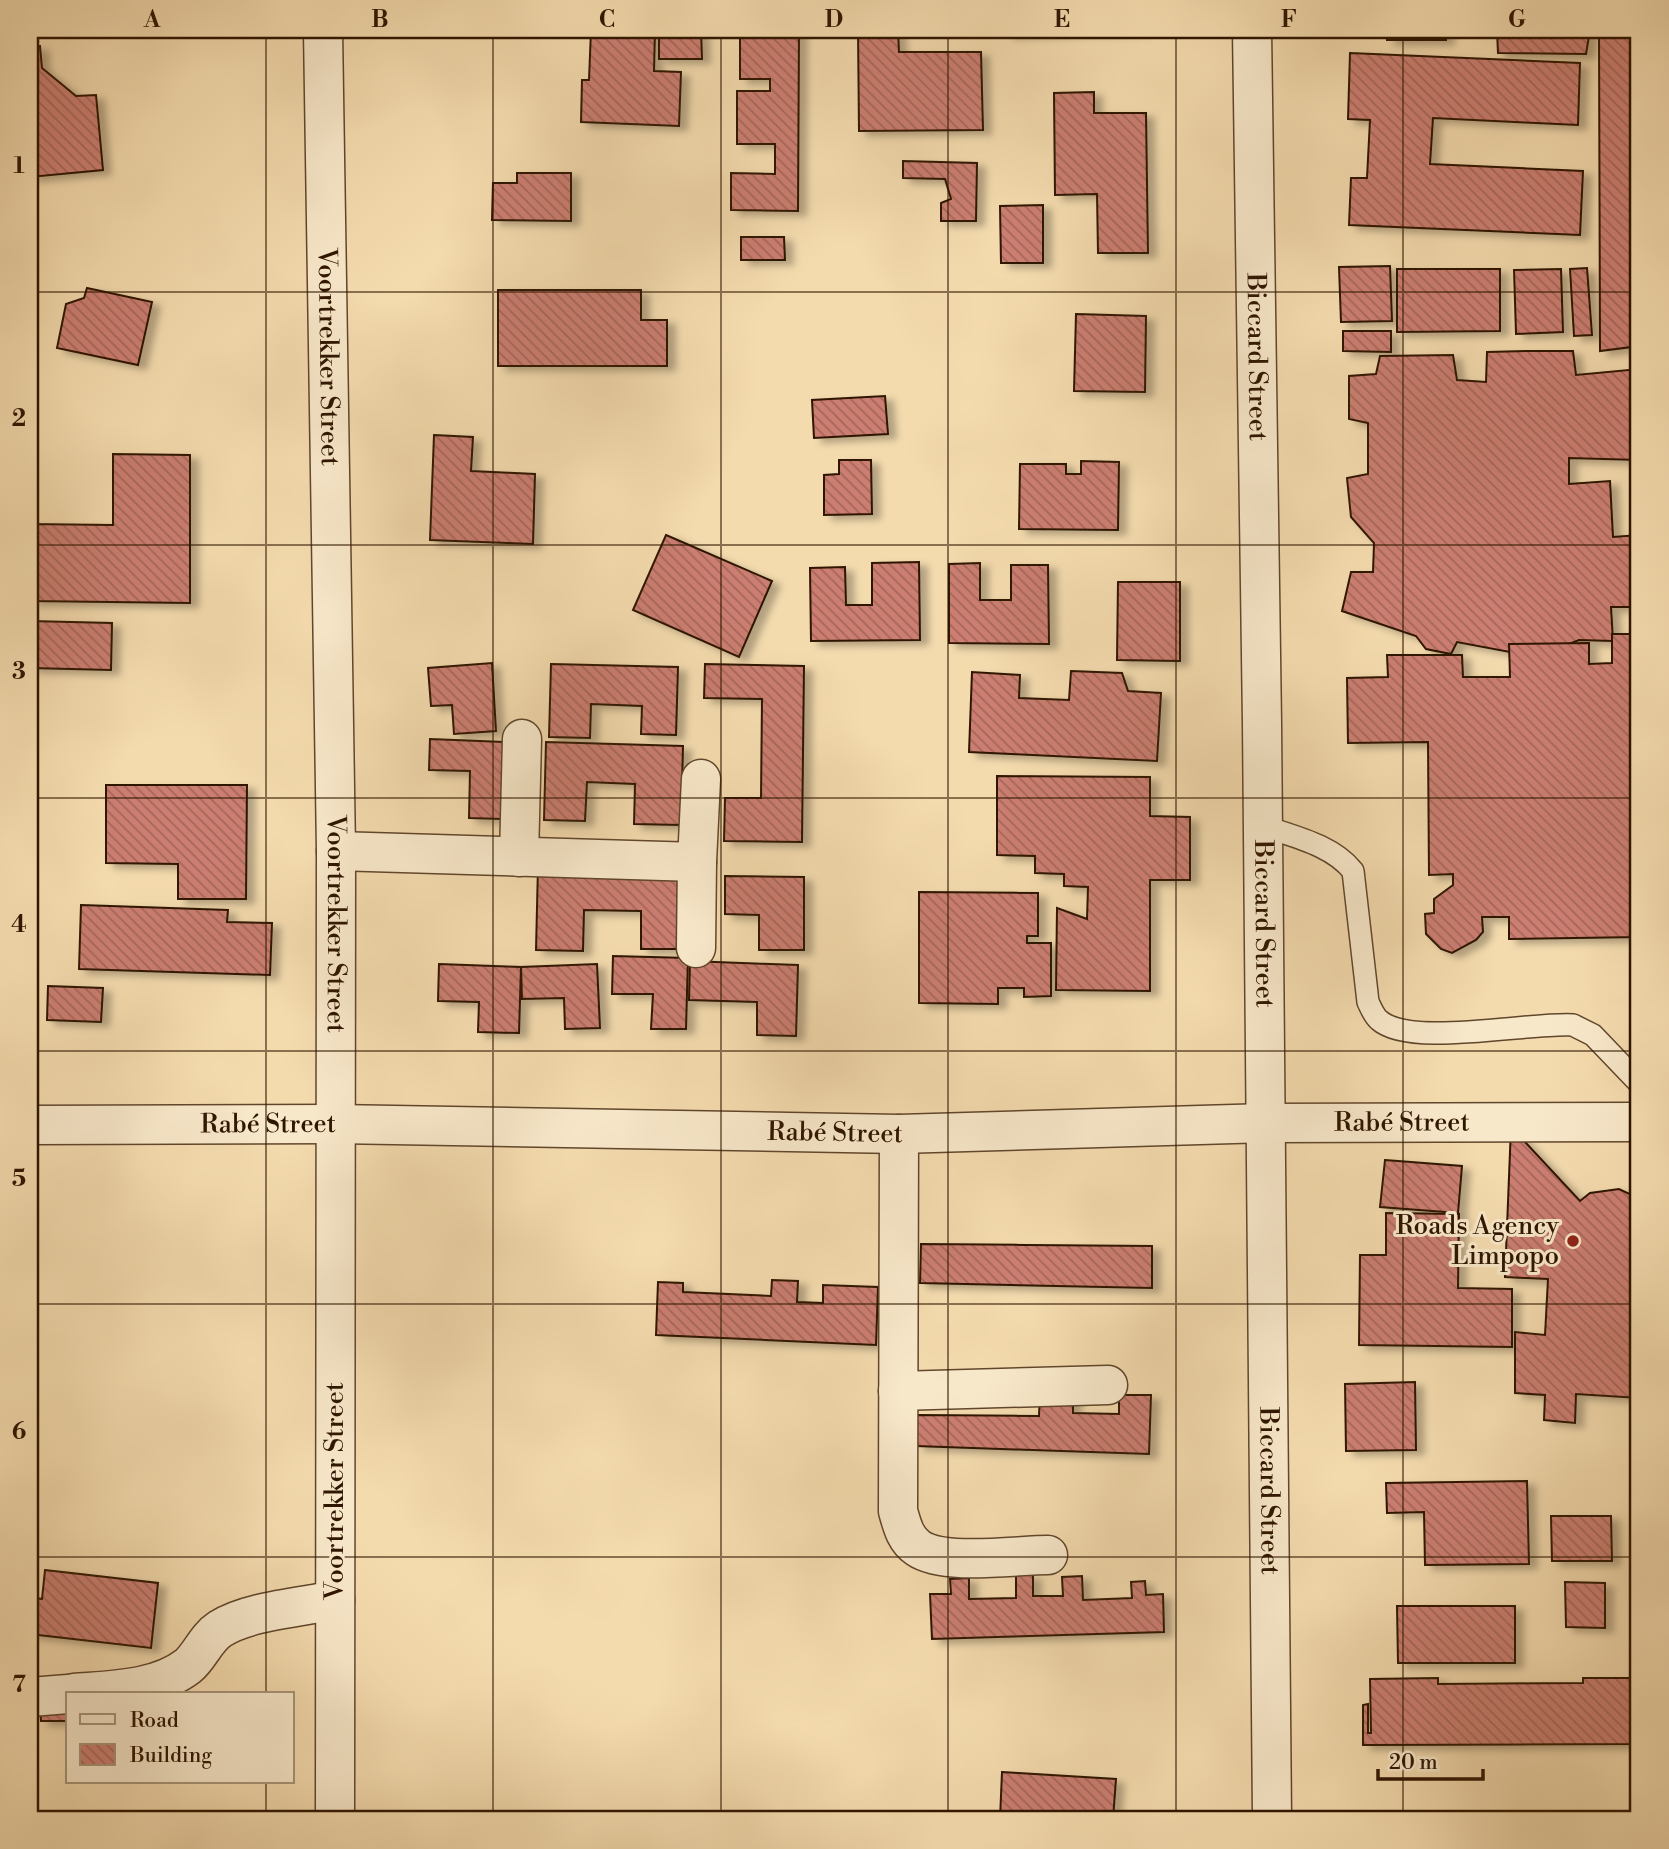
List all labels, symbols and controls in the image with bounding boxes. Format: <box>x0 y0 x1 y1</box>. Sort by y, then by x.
text: A <box>143 6 161 34</box>
text: B <box>371 6 389 34</box>
text: C <box>599 6 615 34</box>
text: D <box>825 6 843 34</box>
text: E <box>1054 6 1070 34</box>
text: F <box>1281 6 1297 34</box>
text: G <box>1508 6 1526 34</box>
text: 1 <box>13 152 25 180</box>
street label: Voortrekker Street <box>310 247 346 466</box>
street label: Biccard Street <box>1239 272 1274 441</box>
text: 2 <box>12 405 26 433</box>
text: 3 <box>12 658 26 686</box>
street label: Voortrekker Street <box>319 814 352 1033</box>
street label: Biccard Street <box>1247 839 1281 1008</box>
text: 4 <box>11 911 27 939</box>
street label: Rabé Street <box>1334 1106 1470 1139</box>
street label: Rabé Street <box>200 1108 336 1140</box>
street label: Rabé Street <box>767 1116 903 1150</box>
text: 5 <box>12 1165 26 1193</box>
place label: Roads Agency Limpopo <box>1396 1210 1559 1272</box>
marker: Roads Agency Limpopo <box>1565 1233 1581 1249</box>
street label: Voortrekker Street <box>319 1382 351 1601</box>
street label: Biccard Street <box>1252 1406 1286 1575</box>
text: 6 <box>12 1418 26 1446</box>
text: 7 <box>12 1671 26 1699</box>
legend <box>66 1692 294 1783</box>
text: Road <box>130 1708 179 1734</box>
scale bar <box>1378 1737 1484 1781</box>
text: Building <box>129 1743 212 1769</box>
text: 20 m <box>1389 1750 1438 1776</box>

